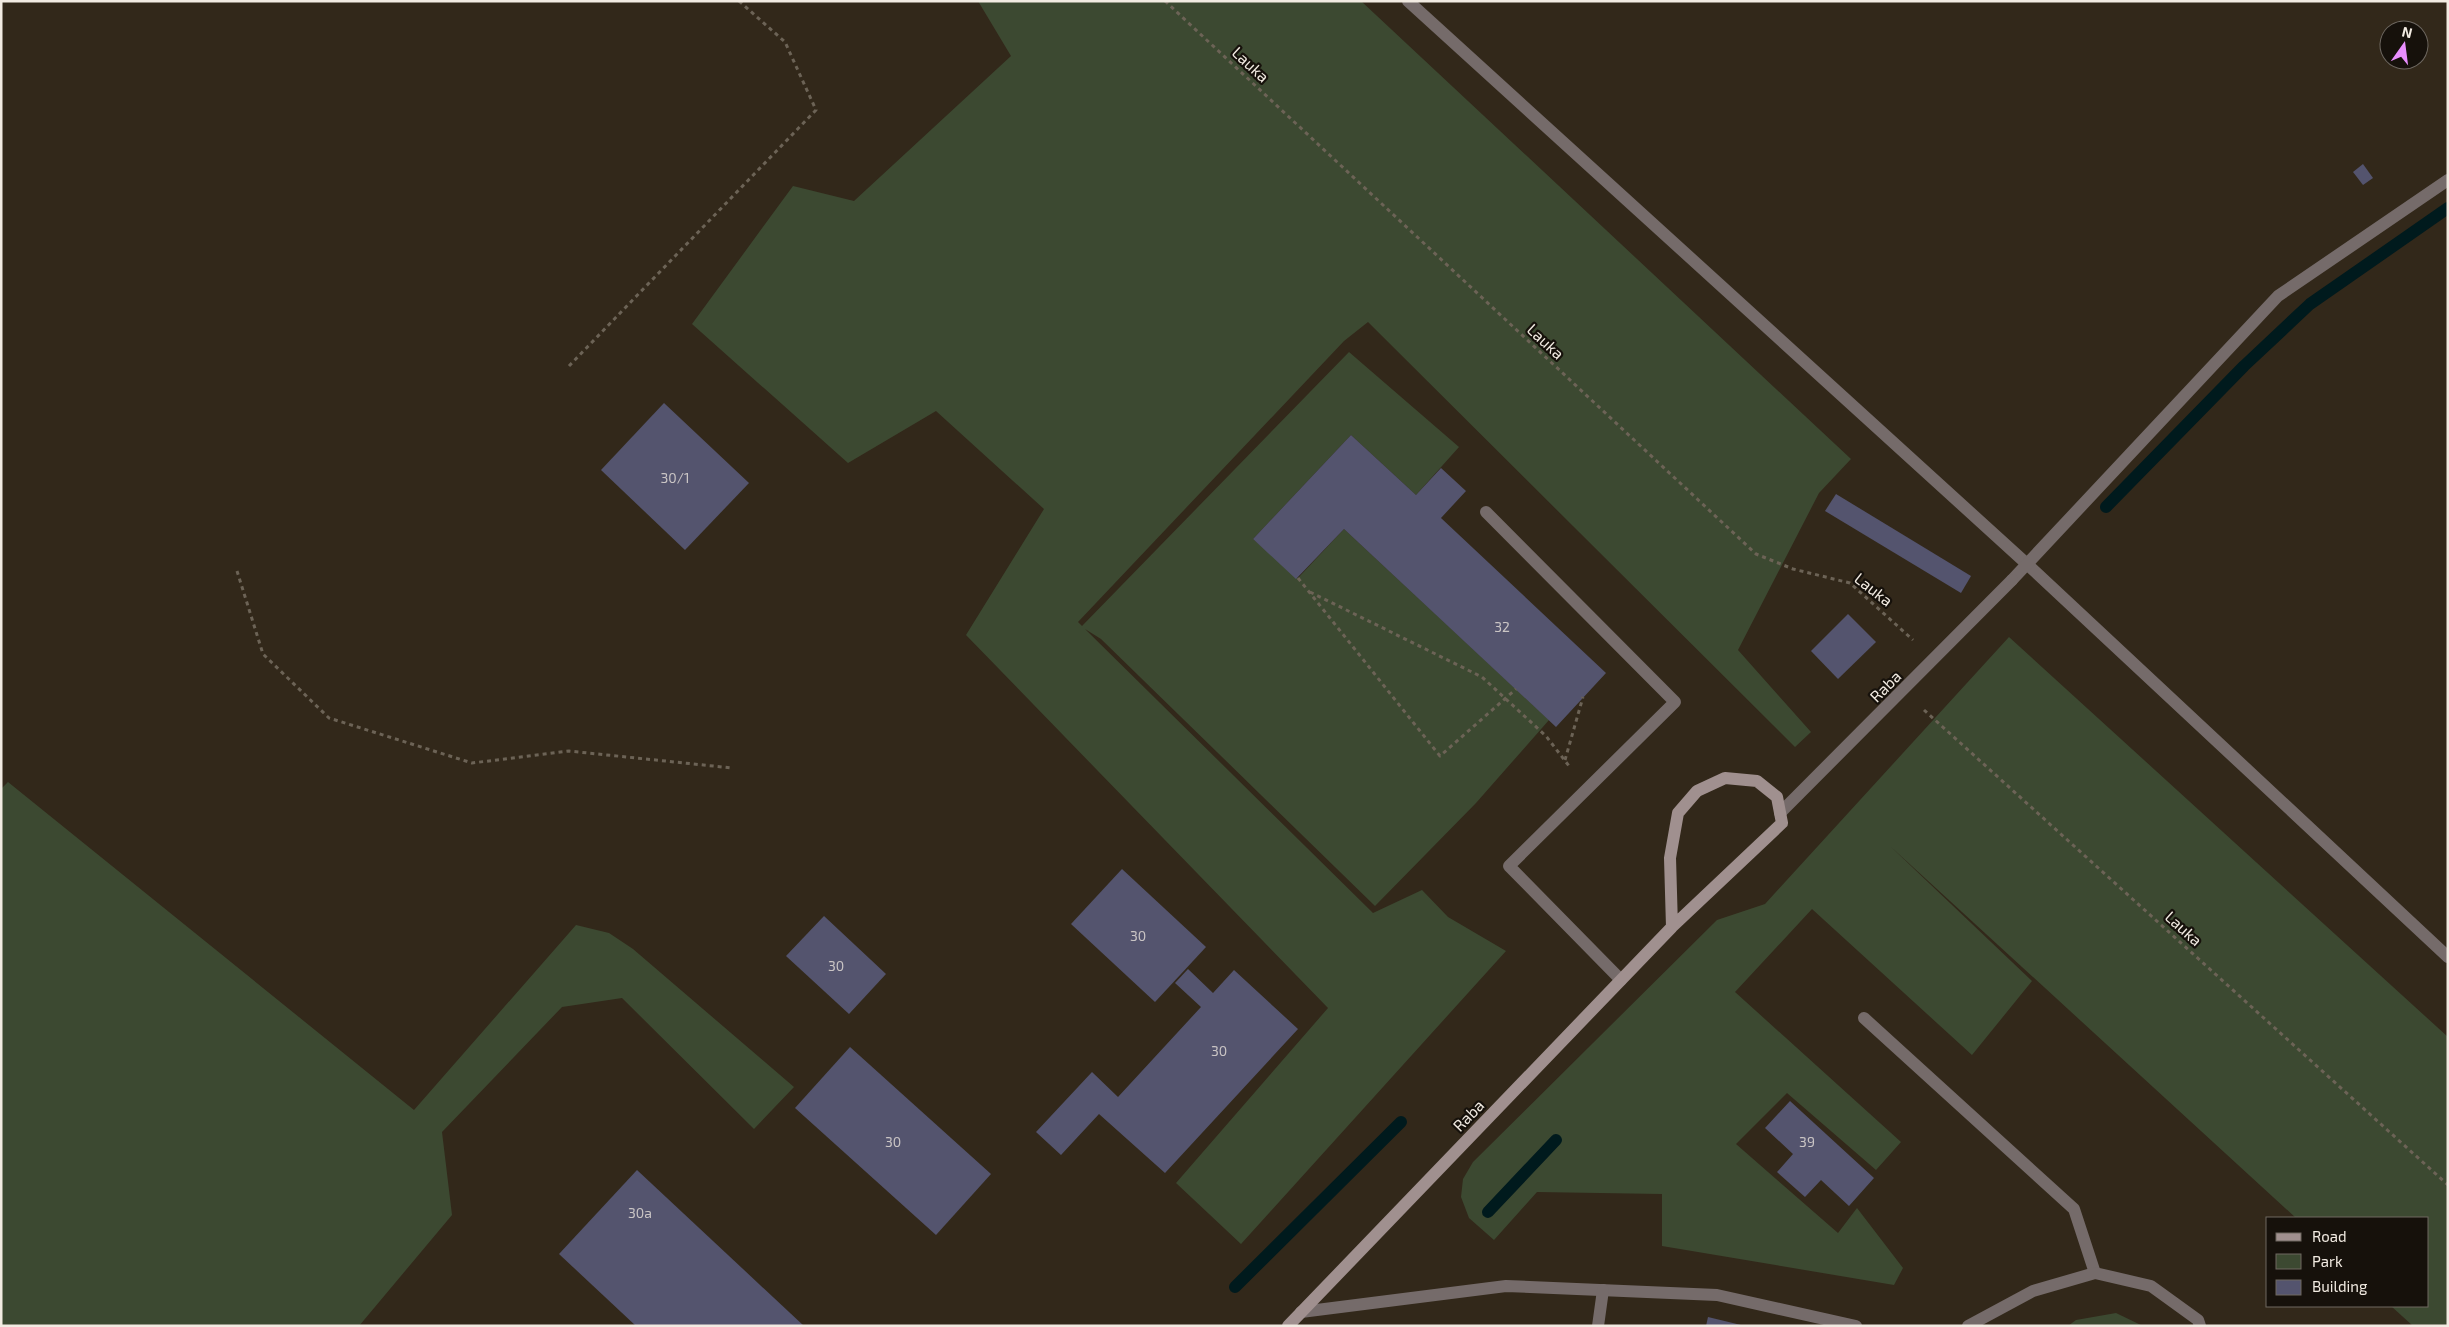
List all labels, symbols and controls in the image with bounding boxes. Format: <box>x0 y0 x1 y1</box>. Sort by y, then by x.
north arrow <box>2379 20 2429 70</box>
text: N <box>2400 22 2414 41</box>
street label: Lauka <box>1229 42 1273 86</box>
street label: Lauka <box>1524 319 1568 363</box>
house number: 30/1 <box>660 469 690 486</box>
street label: Lauka <box>1851 568 1897 610</box>
house number: 32 <box>1494 618 1510 635</box>
street label: Raba <box>1865 666 1905 706</box>
street label: Lauka <box>2162 907 2206 949</box>
house number: 30 <box>1130 927 1146 944</box>
house number: 30 <box>828 957 844 974</box>
house number: 30 <box>1211 1042 1227 1059</box>
street label: Raba <box>1448 1095 1488 1135</box>
house number: 30 <box>885 1133 901 1150</box>
house number: 39 <box>1799 1133 1815 1150</box>
house number: 30a <box>628 1204 652 1221</box>
legend <box>2266 1217 2429 1307</box>
text: Road <box>2312 1227 2347 1245</box>
text: Park <box>2312 1252 2343 1270</box>
text: Building <box>2312 1277 2368 1295</box>

